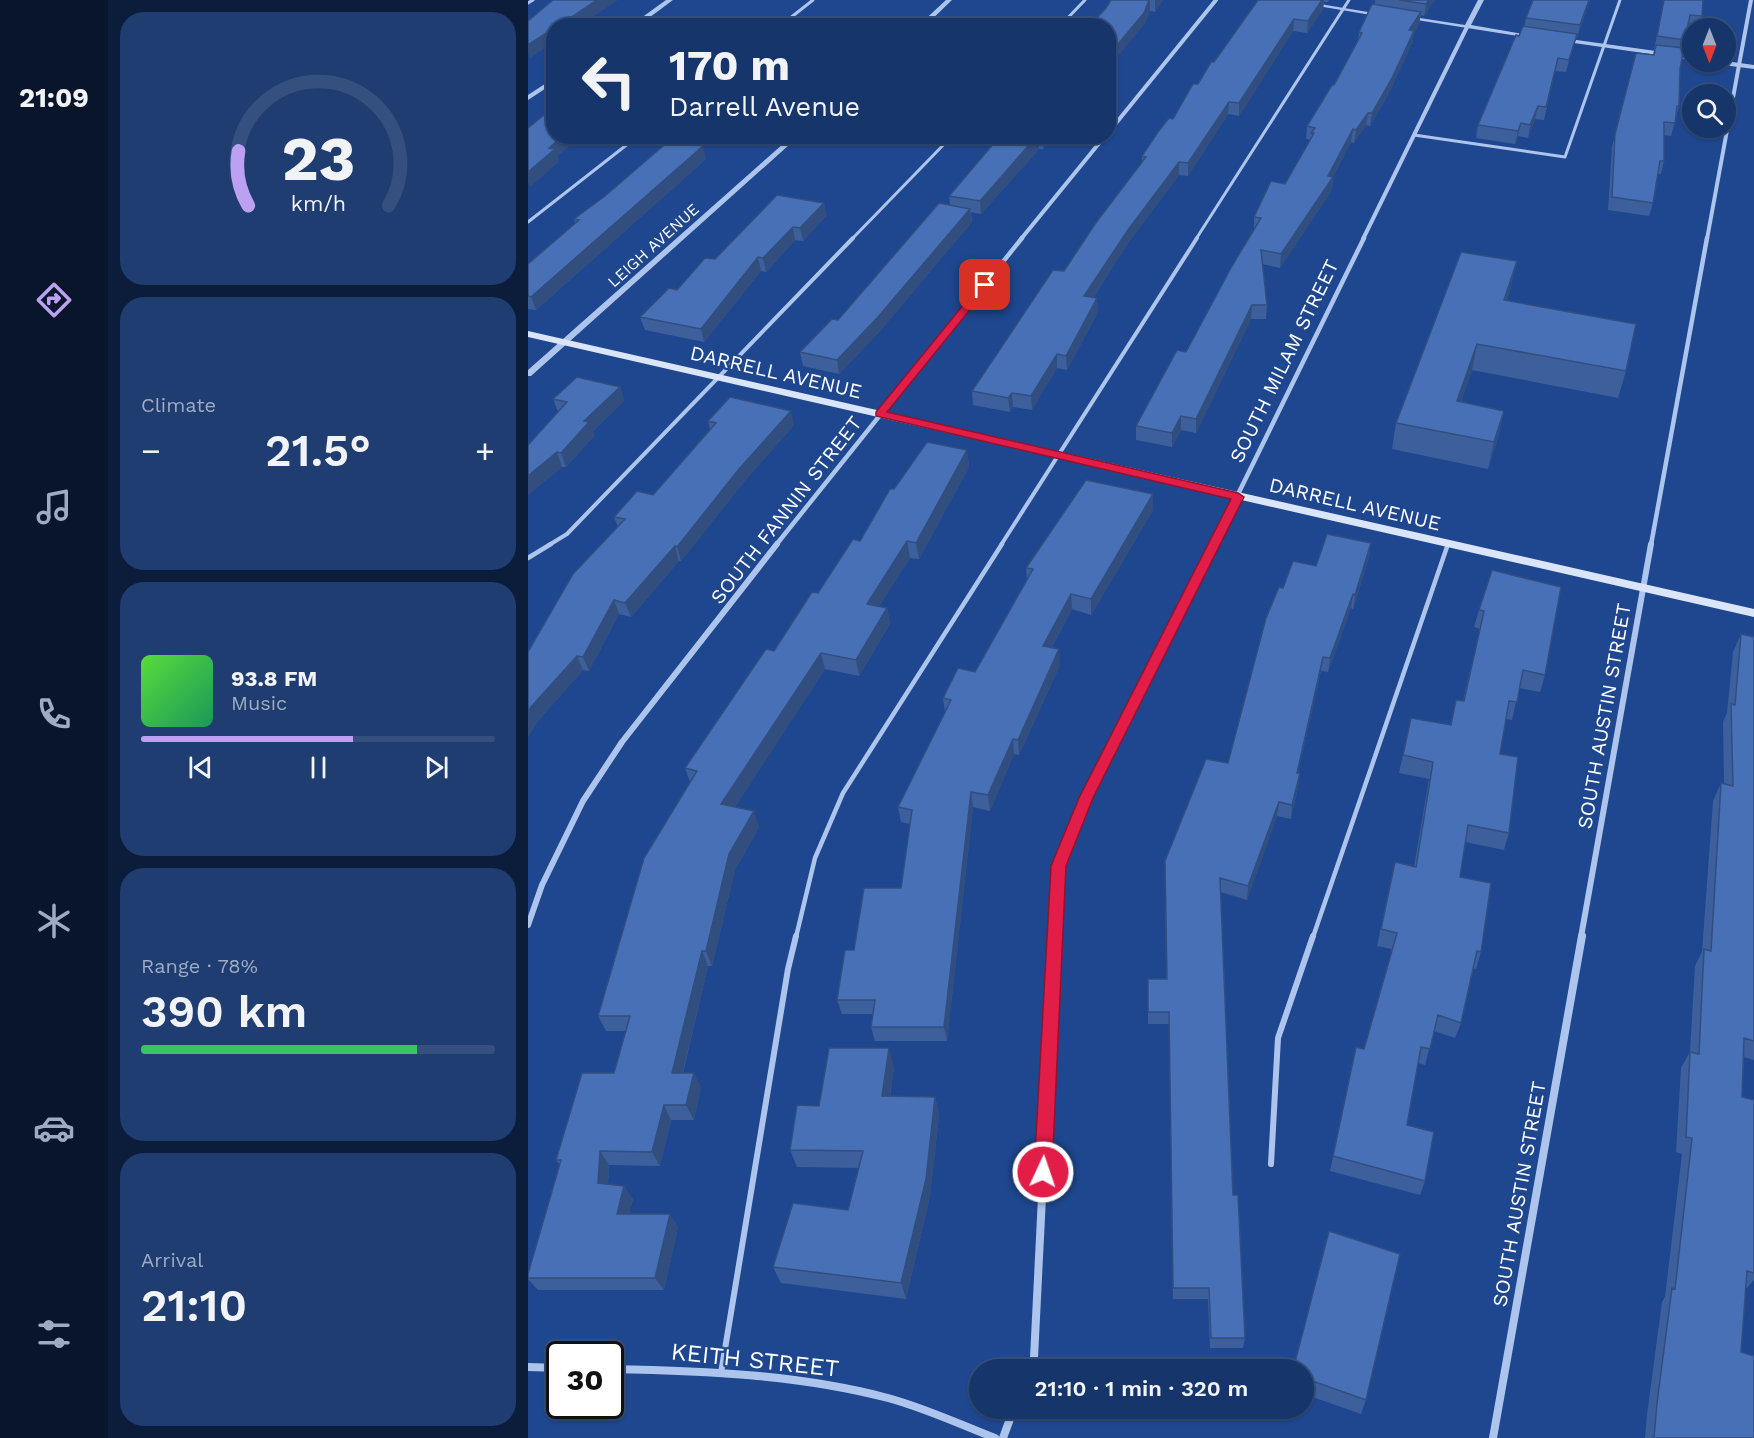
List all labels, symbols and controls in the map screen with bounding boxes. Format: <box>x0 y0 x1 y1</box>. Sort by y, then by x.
north arrow <box>1682 18 1736 72</box>
map controls <box>1682 18 1736 138</box>
text: 170 m <box>669 41 790 90</box>
icon: left <box>570 42 648 120</box>
text: 21:09 <box>19 82 89 114</box>
button: search <box>1682 84 1736 138</box>
text: Darrell Avenue <box>669 91 860 123</box>
text: 23 <box>281 122 355 195</box>
text: km/h <box>290 191 346 216</box>
street label: LEIGH AVENUE <box>604 199 703 291</box>
street label: SOUTH MILAM STREET <box>1224 256 1344 466</box>
pin <box>959 259 1010 310</box>
icon: arrive <box>968 268 1001 301</box>
icon: directions <box>33 279 75 321</box>
street label: DARRELL AVENUE <box>688 341 864 403</box>
text: Climate <box>141 393 216 417</box>
street label: SOUTH FANNIN STREET <box>705 411 867 609</box>
text: 21.5° <box>265 424 371 477</box>
text: − <box>141 431 161 470</box>
text: + <box>475 431 495 470</box>
street label: DARRELL AVENUE <box>1267 473 1443 535</box>
icon: music <box>33 486 75 528</box>
street label: SOUTH AUSTIN STREET <box>1572 601 1636 831</box>
text: 93.8 FM <box>231 666 317 691</box>
text: Music <box>231 691 287 715</box>
icon: phone <box>33 693 75 735</box>
icon: previous <box>184 751 217 784</box>
icon: pause <box>302 751 335 784</box>
icon: next <box>420 751 453 784</box>
icon: climate <box>33 900 75 942</box>
text: Range · 78% <box>141 954 258 978</box>
text: 390 km <box>141 985 307 1038</box>
street label: SOUTH AUSTIN STREET <box>1487 1079 1551 1309</box>
icon: car <box>33 1107 75 1149</box>
position arrow <box>1011 1140 1075 1204</box>
text: Arrival <box>141 1248 203 1272</box>
text: 21:10 <box>141 1279 247 1332</box>
icon: filters <box>33 1313 75 1355</box>
street label: KEITH STREET <box>670 1337 840 1383</box>
speed limit sign: 30 <box>546 1341 624 1419</box>
text: 21:10 · 1 min · 320 m <box>1035 1376 1248 1401</box>

